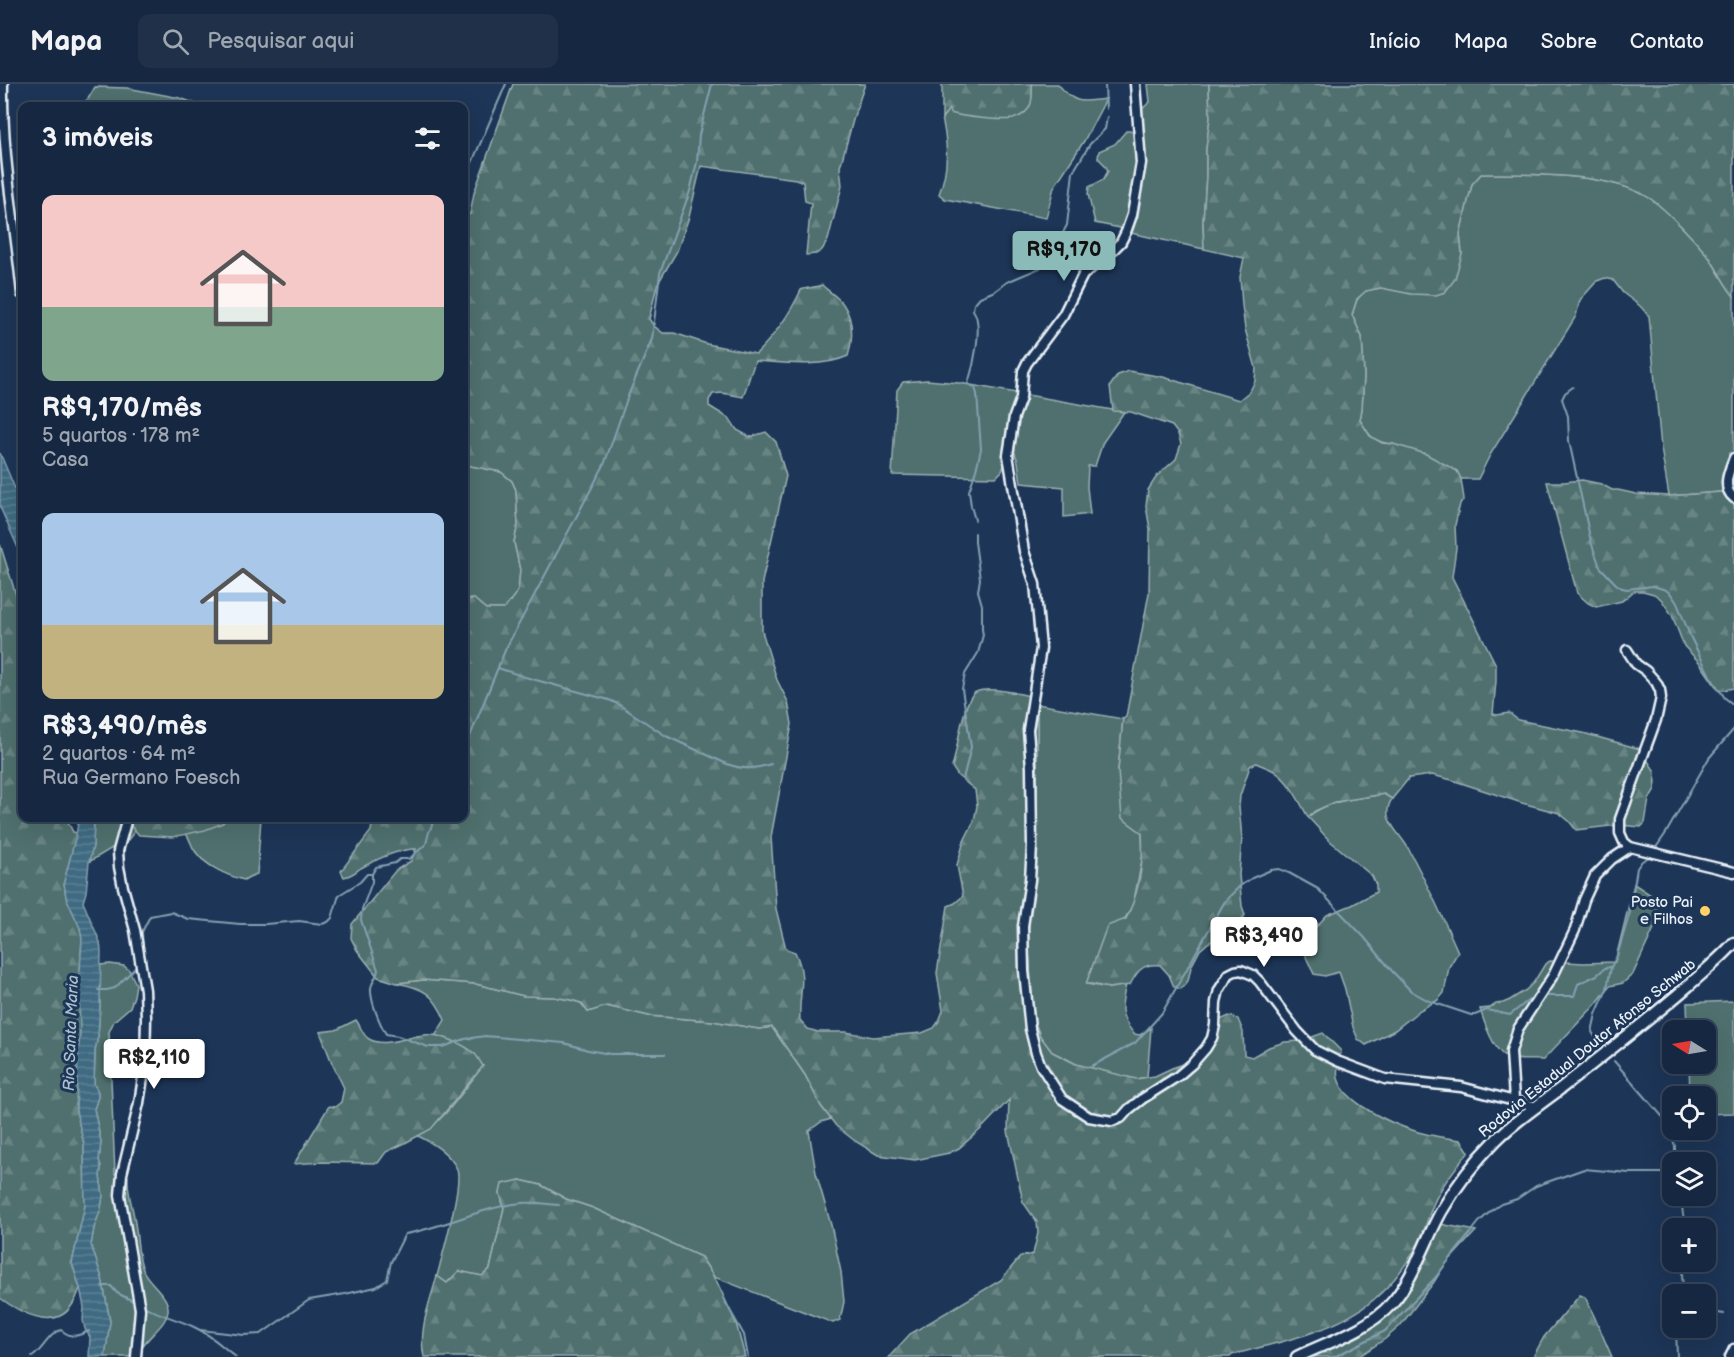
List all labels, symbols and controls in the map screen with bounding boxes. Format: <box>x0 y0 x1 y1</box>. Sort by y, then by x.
search box <box>138 14 558 68</box>
text: Mapa <box>30 25 102 58</box>
icon: search <box>159 25 192 58</box>
text: Pesquisar aqui <box>207 28 354 55</box>
text: Início <box>1369 29 1421 54</box>
text: Mapa <box>1454 29 1508 54</box>
text: Sobre <box>1541 29 1597 54</box>
text: Contato <box>1630 29 1704 54</box>
icon: filters <box>411 122 444 155</box>
text: 3 imóveis <box>42 123 153 154</box>
pin: R$9,170 <box>1009 231 1119 282</box>
icon: home <box>189 234 297 342</box>
text: R$9,170 <box>1027 238 1101 262</box>
text: R$9,170/mês <box>42 393 202 424</box>
text: 5 quartos · 178 m² <box>42 424 200 448</box>
text: Casa <box>42 448 89 472</box>
icon: home <box>189 552 297 660</box>
text: R$3,490/mês <box>42 711 207 742</box>
text: 2 quartos · 64 m² <box>42 742 196 766</box>
text: Rua Germano Foesch <box>42 766 240 790</box>
place label: Posto Pai e Filhos <box>1631 893 1694 929</box>
marker: Posto Pai e Filhos <box>1698 904 1712 918</box>
pin: R$3,490 <box>1209 917 1319 968</box>
text: R$3,490 <box>1225 924 1303 948</box>
street label: Rodovia Estadual Doutor Afonso Schwab <box>1475 954 1700 1142</box>
water label: Rio Santa Maria <box>60 975 83 1091</box>
north arrow <box>1662 1020 1716 1074</box>
map controls <box>1662 1020 1716 1338</box>
pin: R$2,110 <box>99 1039 209 1090</box>
text: R$2,110 <box>118 1046 190 1070</box>
button: locate <box>1662 1086 1716 1140</box>
button: layers <box>1662 1152 1716 1206</box>
button: + <box>1662 1218 1716 1272</box>
button: − <box>1662 1284 1716 1338</box>

